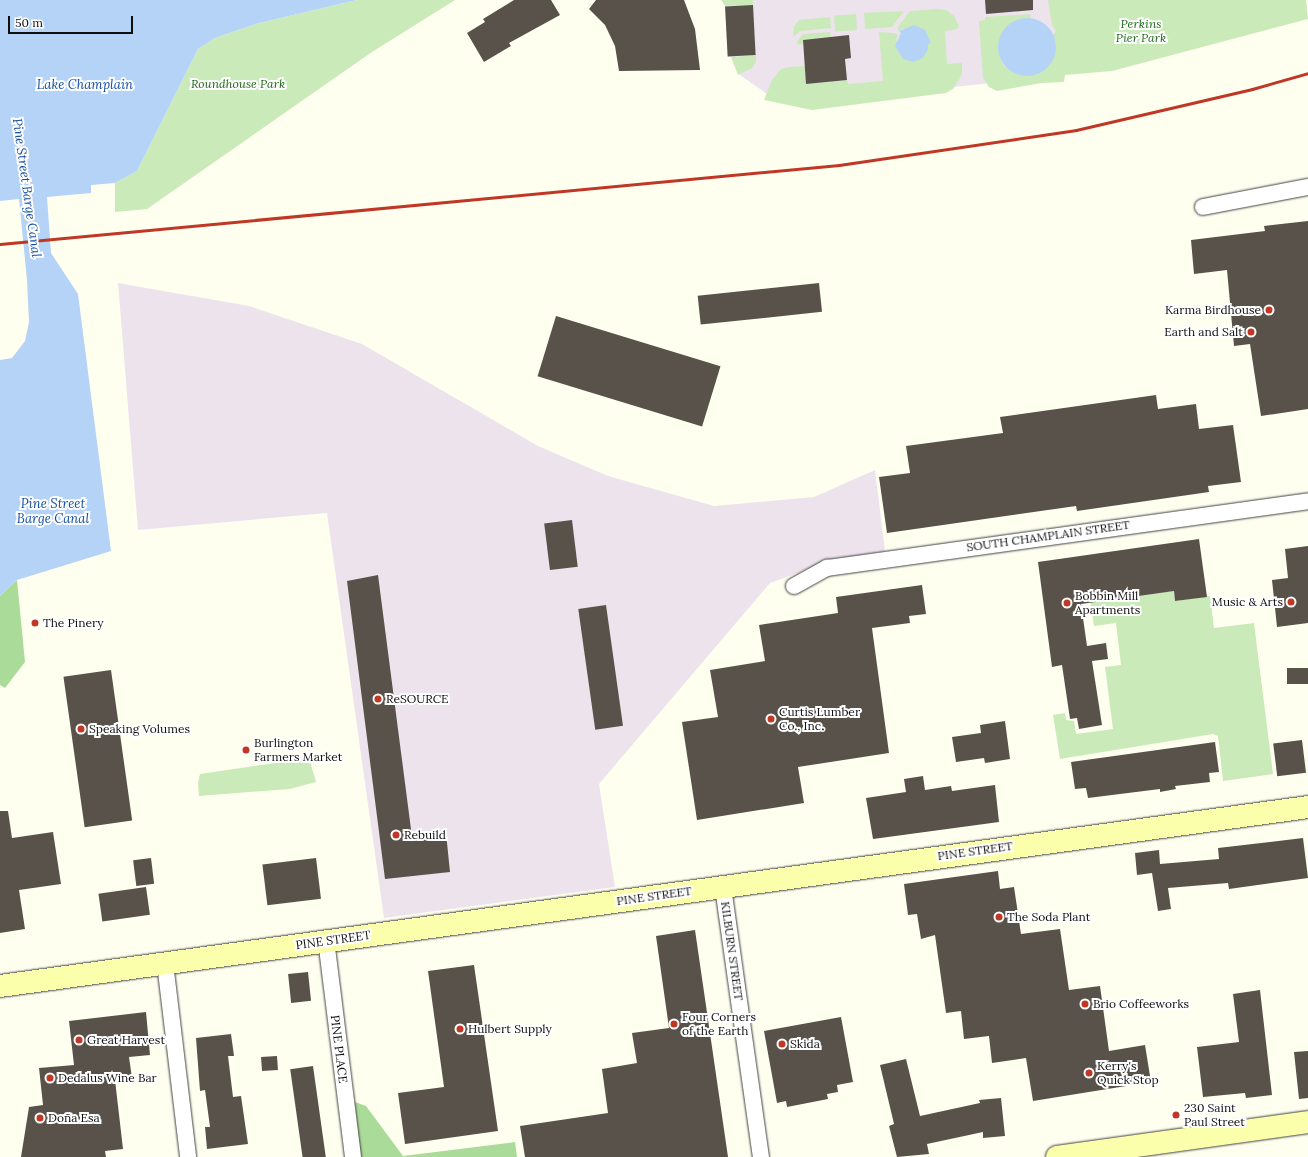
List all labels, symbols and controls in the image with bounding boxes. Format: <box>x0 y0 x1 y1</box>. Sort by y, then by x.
scale bar <box>10 8 135 34</box>
text: 50 m <box>15 15 43 30</box>
park label: Perkins Pier Park <box>1116 17 1166 45</box>
water label: Lake Champlain <box>37 77 133 93</box>
park label: Roundhouse Park <box>191 77 285 91</box>
water label: Pine Street Barge Canal <box>9 117 43 259</box>
place label: Karma Birdhouse <box>1165 303 1261 317</box>
marker: Karma Birdhouse <box>1264 305 1274 315</box>
place label: Earth and Salt <box>1164 325 1243 339</box>
marker: Earth and Salt <box>1246 327 1256 337</box>
water label: Pine Street Barge Canal <box>17 497 89 528</box>
street label: SOUTH CHAMPLAIN STREET <box>966 517 1130 555</box>
place label: Bobbin Mill Apartments <box>1075 589 1140 617</box>
place label: Music & Arts <box>1212 595 1283 609</box>
marker: Music & Arts <box>1286 597 1296 607</box>
marker: Bobbin Mill Apartments <box>1062 598 1072 608</box>
place label: The Pinery <box>43 616 104 630</box>
marker: The Pinery <box>30 618 40 628</box>
place label: ReSOURCE <box>386 692 449 706</box>
marker: ReSOURCE <box>373 694 383 704</box>
place label: Curtis Lumber Co., Inc. <box>779 705 860 733</box>
marker: Curtis Lumber Co., Inc. <box>766 714 776 724</box>
place label: Speaking Volumes <box>89 722 190 736</box>
marker: Speaking Volumes <box>76 724 86 734</box>
place label: Burlington Farmers Market <box>254 736 342 764</box>
marker: Burlington Farmers Market <box>241 745 251 755</box>
place label: Rebuild <box>404 828 446 842</box>
marker: Rebuild <box>391 830 401 840</box>
street label: PINE STREET <box>937 839 1013 863</box>
street label: PINE STREET <box>616 884 692 908</box>
street label: KILBURN STREET <box>718 900 746 1002</box>
place label: The Soda Plant <box>1007 910 1090 924</box>
marker: The Soda Plant <box>994 912 1004 922</box>
street label: PINE STREET <box>295 928 371 952</box>
place label: Brio Coffeeworks <box>1093 997 1189 1011</box>
marker: Brio Coffeeworks <box>1080 999 1090 1009</box>
place label: Four Corners of the Earth <box>682 1010 756 1038</box>
street label: PINE PLACE <box>328 1014 350 1084</box>
marker: Four Corners of the Earth <box>669 1019 679 1029</box>
place label: Hulbert Supply <box>468 1022 552 1036</box>
marker: Hulbert Supply <box>455 1024 465 1034</box>
place label: Great Harvest <box>87 1033 165 1047</box>
marker: Great Harvest <box>74 1035 84 1045</box>
place label: Skida <box>790 1037 820 1051</box>
marker: Skida <box>777 1039 787 1049</box>
place label: Kerry's Quick Stop <box>1097 1059 1159 1087</box>
marker: Kerry's Quick Stop <box>1084 1068 1094 1078</box>
place label: Dedalus Wine Bar <box>58 1071 157 1085</box>
marker: Dedalus Wine Bar <box>45 1073 55 1083</box>
place label: 230 Saint Paul Street <box>1184 1101 1245 1129</box>
marker: 230 Saint Paul Street <box>1171 1110 1181 1120</box>
place label: Doña Esa <box>48 1111 100 1125</box>
marker: Doña Esa <box>35 1113 45 1123</box>

